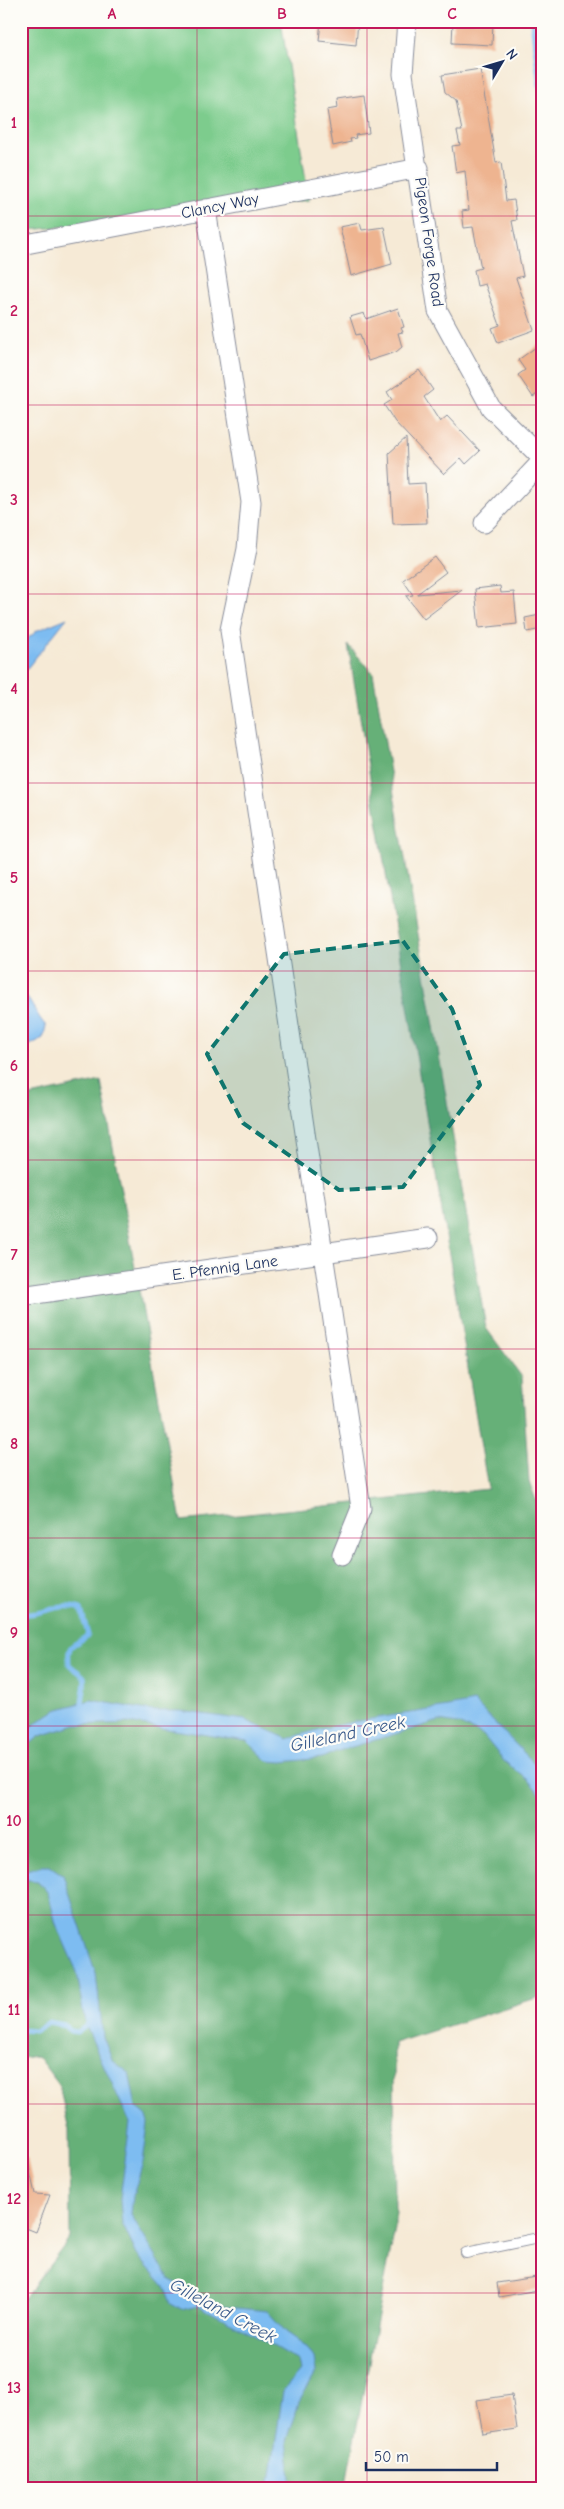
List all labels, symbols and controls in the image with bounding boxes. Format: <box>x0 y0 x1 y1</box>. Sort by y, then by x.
text: A <box>108 5 117 23</box>
text: B <box>277 5 287 23</box>
text: C <box>447 5 457 23</box>
north arrow <box>476 38 526 88</box>
text: N <box>502 45 521 63</box>
text: 1 <box>11 114 17 132</box>
street label: Pigeon Forge Road <box>411 176 447 308</box>
street label: Clancy Way <box>180 189 261 222</box>
text: 2 <box>10 302 18 320</box>
text: 3 <box>10 491 18 509</box>
text: 4 <box>10 680 18 698</box>
text: 5 <box>10 869 18 887</box>
text: 6 <box>10 1057 18 1075</box>
text: 7 <box>10 1246 18 1264</box>
street label: E. Pfennig Lane <box>171 1252 279 1284</box>
text: 8 <box>10 1435 18 1453</box>
text: 9 <box>10 1624 18 1642</box>
water label: Gilleland Creek <box>289 1712 408 1756</box>
text: 10 <box>6 1812 22 1830</box>
text: 11 <box>8 2001 20 2019</box>
text: 12 <box>7 2190 21 2208</box>
water label: Gilleland Creek <box>166 2274 280 2348</box>
text: 13 <box>7 2379 21 2397</box>
scale bar <box>366 2439 498 2471</box>
text: 50 m <box>374 2448 409 2466</box>

